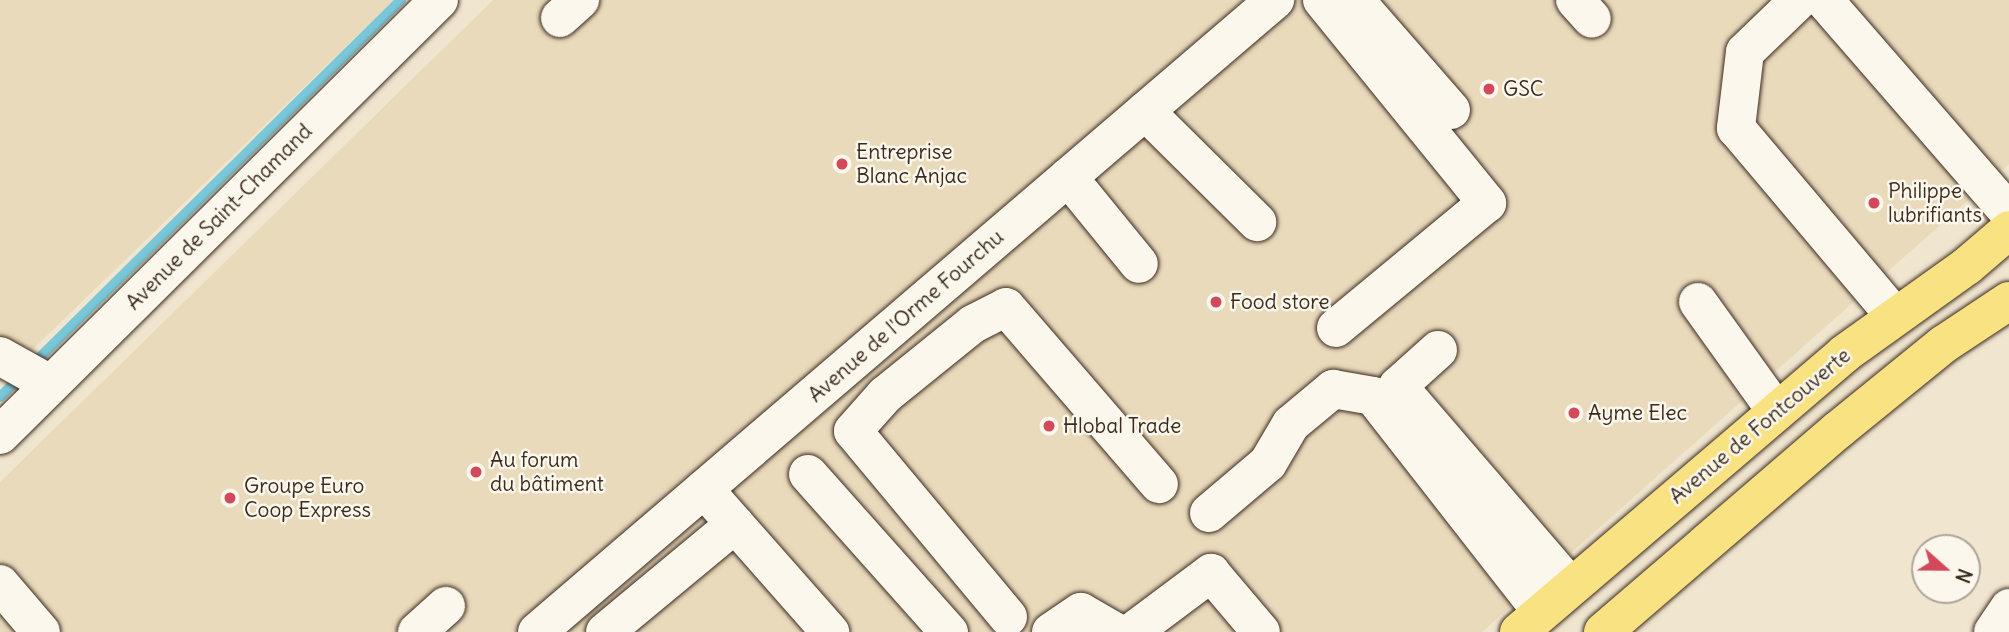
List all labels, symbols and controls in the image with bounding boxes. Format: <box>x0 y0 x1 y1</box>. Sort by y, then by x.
place label: GSC <box>1503 76 1544 102</box>
marker: GSC <box>1481 81 1497 97</box>
street label: Avenue de Saint-Chamand <box>121 119 317 315</box>
place label: Entreprise Blanc Anjac <box>856 139 967 189</box>
marker: Entreprise Blanc Anjac <box>834 156 850 172</box>
place label: Philippe lubrifiants <box>1888 178 1982 228</box>
marker: Philippe lubrifiants <box>1866 195 1882 211</box>
street label: Avenue de l'Orme Fourchu <box>803 224 1009 408</box>
place label: Food store <box>1230 289 1330 315</box>
marker: Food store <box>1208 294 1224 310</box>
street label: Avenue de Fontcouverte <box>1664 343 1856 509</box>
place label: Ayme Elec <box>1588 400 1687 426</box>
marker: Ayme Elec <box>1566 405 1582 421</box>
place label: Hlobal Trade <box>1063 413 1181 439</box>
marker: Hlobal Trade <box>1041 418 1057 434</box>
place label: Au forum du bâtiment <box>490 447 604 497</box>
marker: Au forum du bâtiment <box>468 464 484 480</box>
place label: Groupe Euro Coop Express <box>244 473 371 523</box>
marker: Groupe Euro Coop Express <box>222 490 238 506</box>
north arrow <box>1911 534 1981 604</box>
text: N <box>1950 565 1977 586</box>

